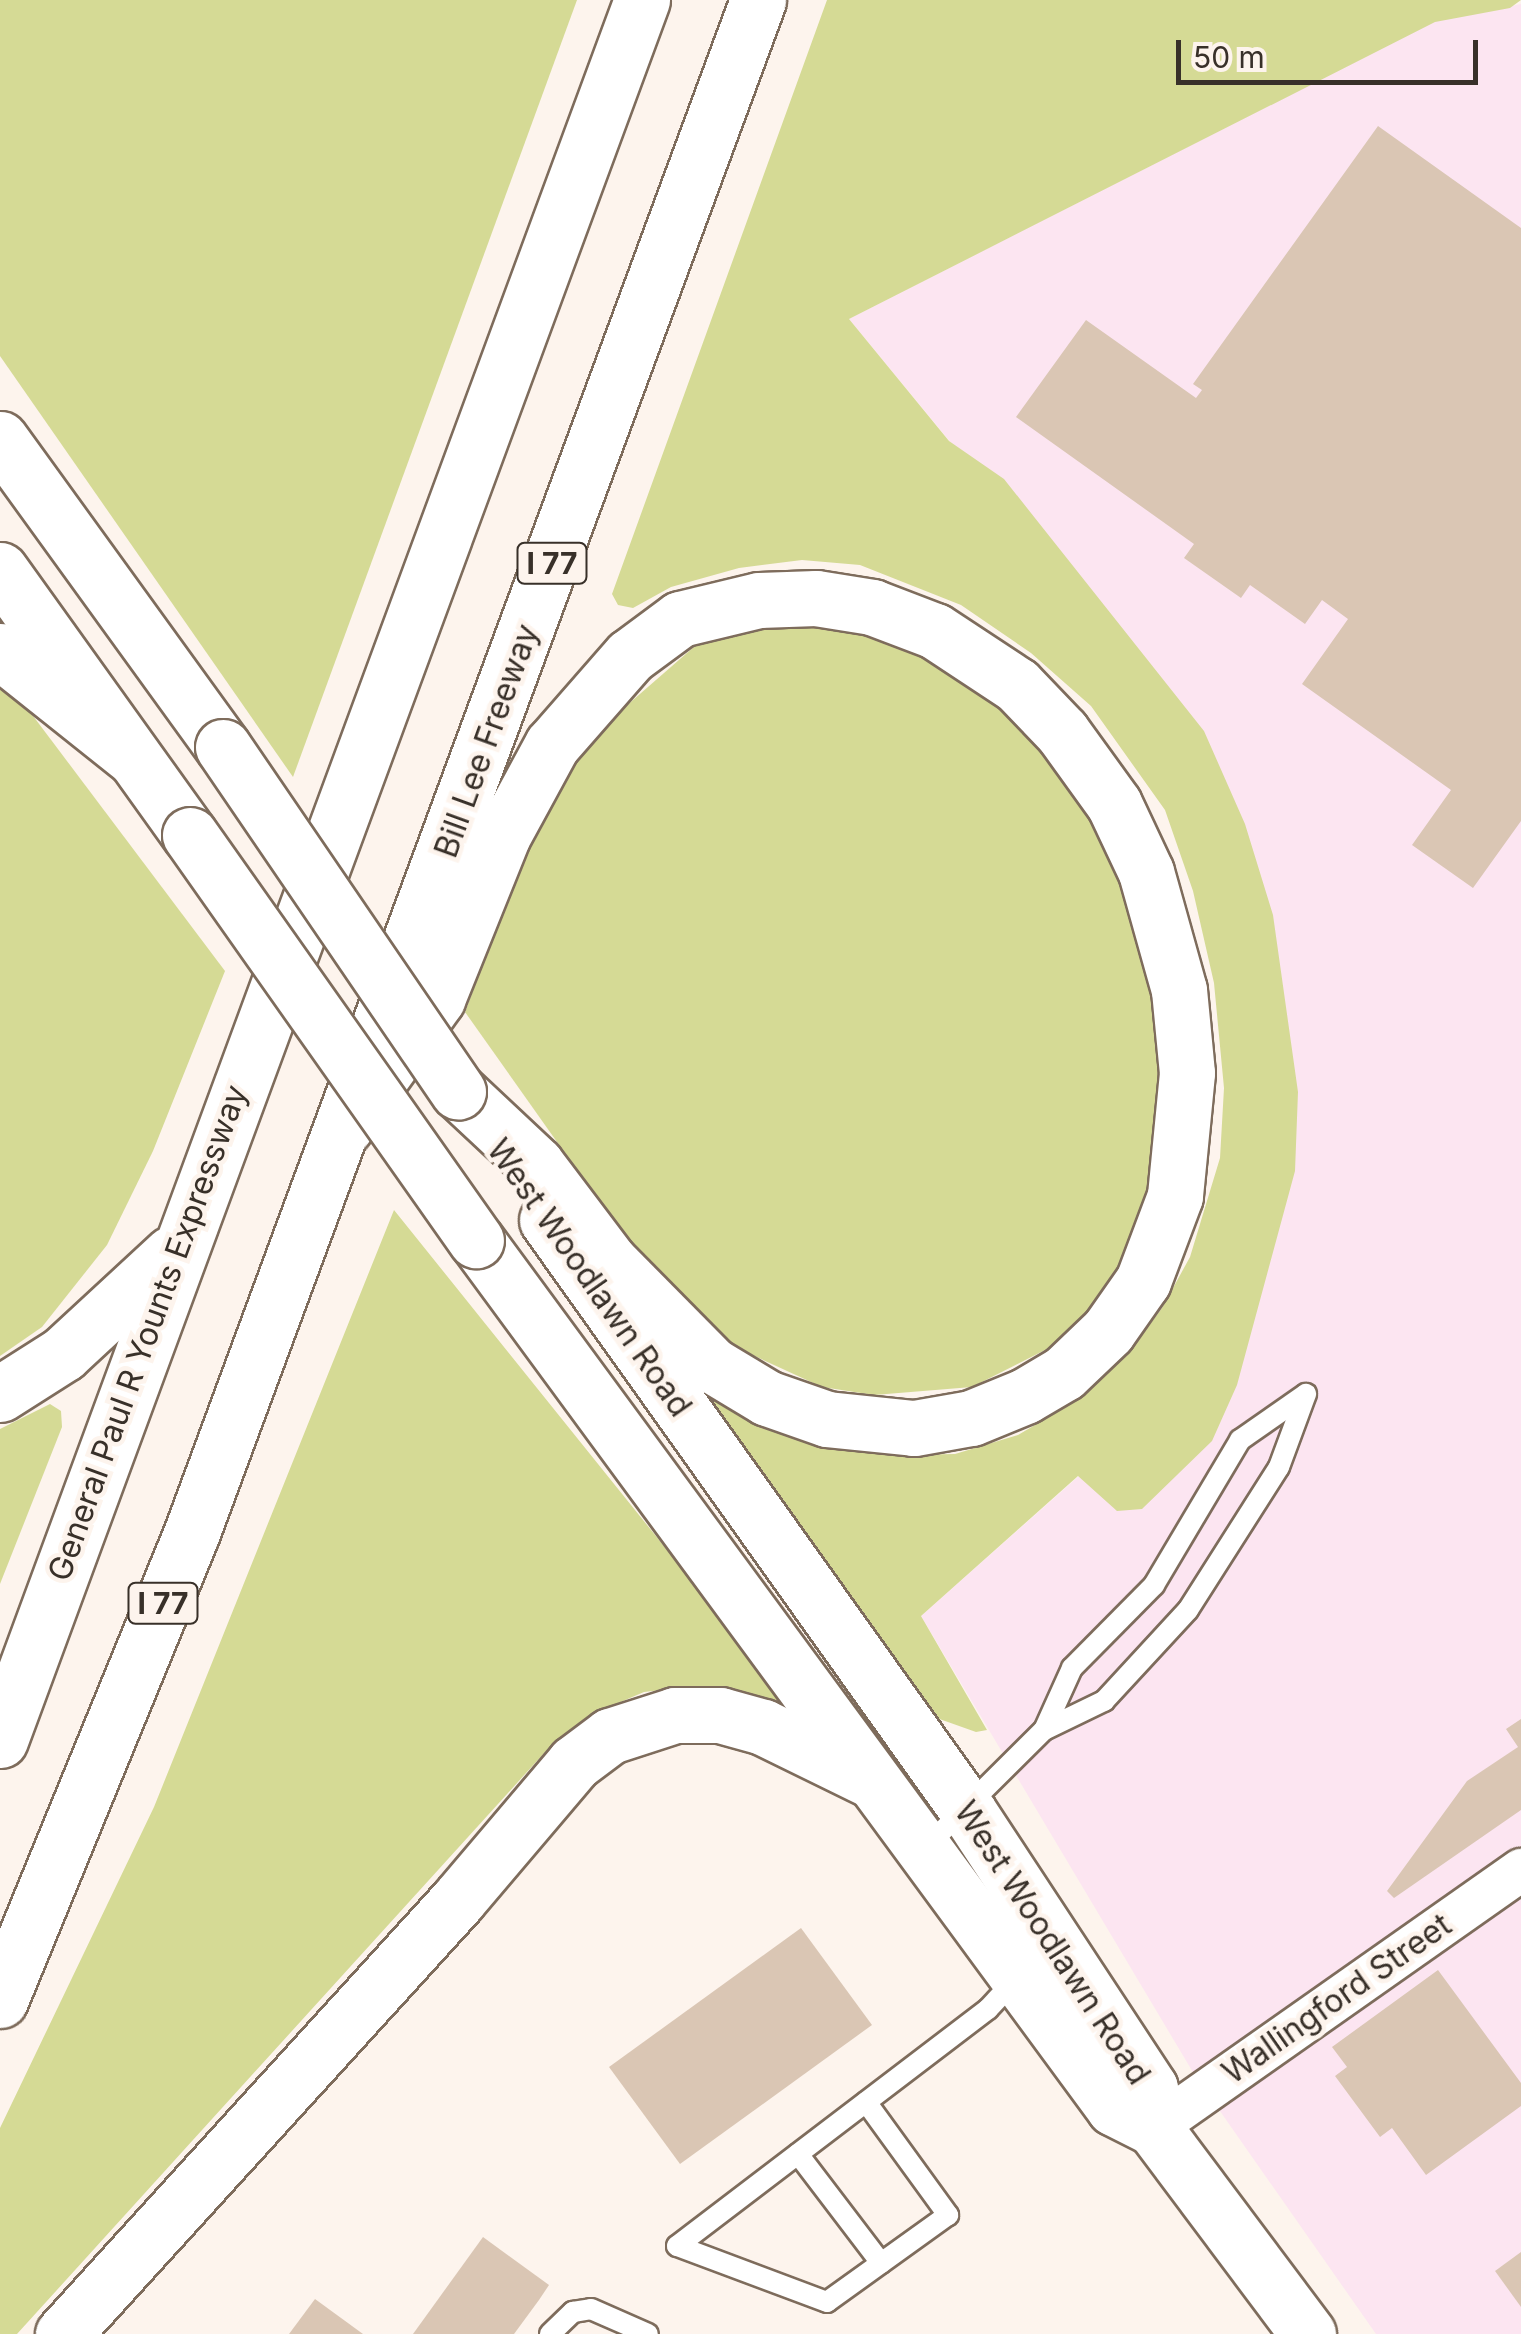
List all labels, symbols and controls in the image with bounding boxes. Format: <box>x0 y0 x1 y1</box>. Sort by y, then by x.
scale bar <box>1181 20 1484 82</box>
text: 50 m <box>1193 39 1265 75</box>
road number: I 77 <box>514 538 590 588</box>
street label: Bill Lee Freeway <box>427 619 547 863</box>
street label: General Paul R Younts Expressway <box>40 1080 256 1586</box>
street label: West Woodlawn Road <box>479 1132 699 1424</box>
road number: I 77 <box>126 1578 200 1628</box>
street label: West Woodlawn Road <box>946 1794 1158 2092</box>
street label: Wallingford Street <box>1215 1906 1459 2092</box>

